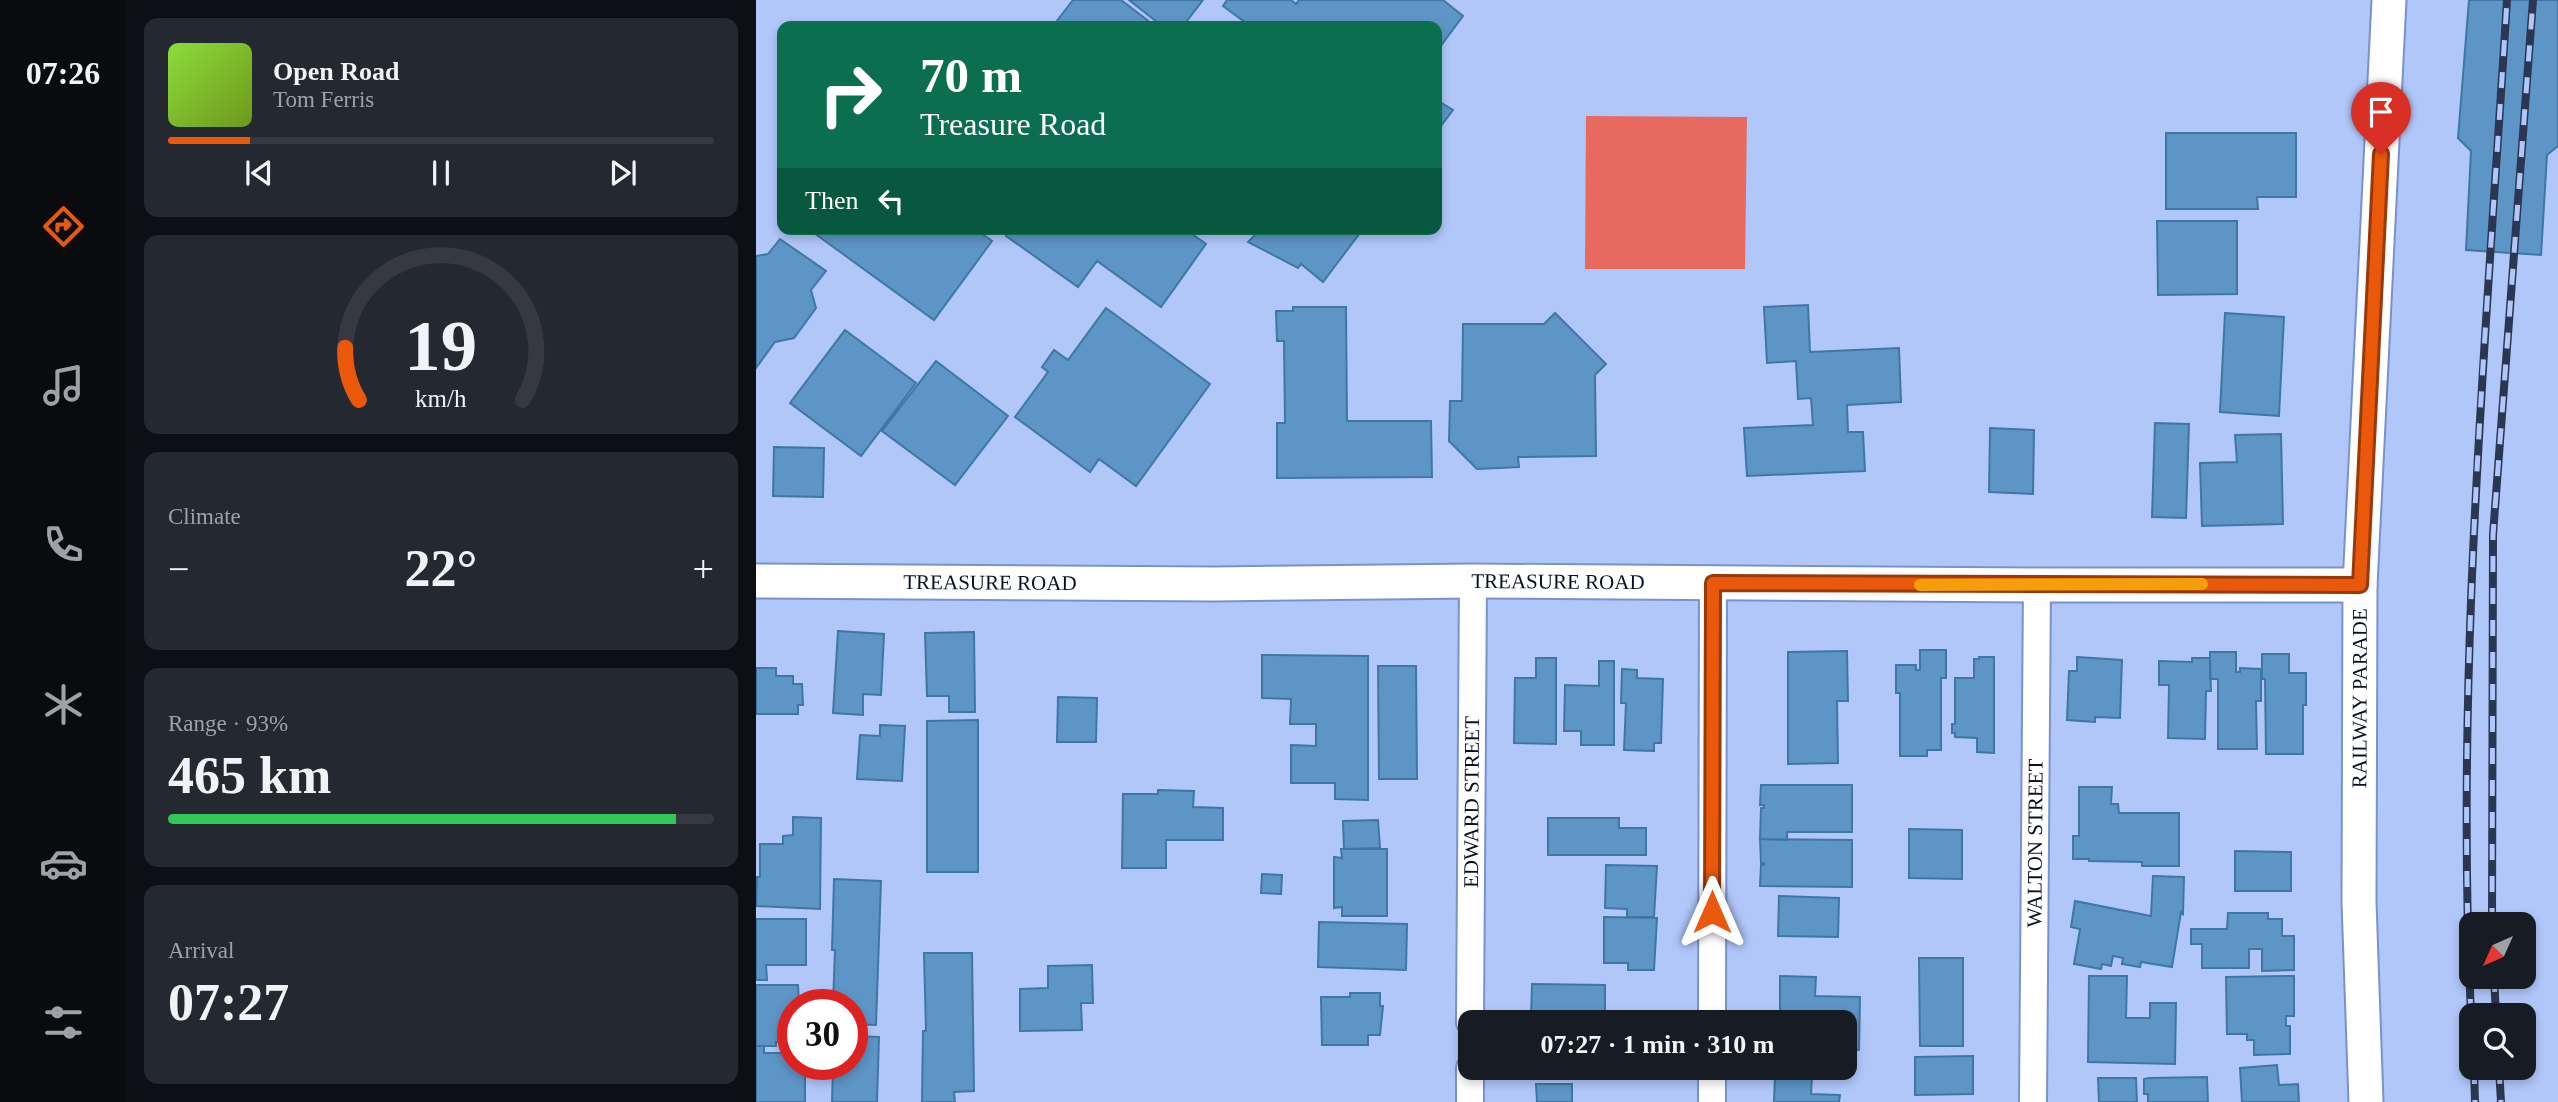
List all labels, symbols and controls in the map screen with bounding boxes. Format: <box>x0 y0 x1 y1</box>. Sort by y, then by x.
text: 70 m <box>920 48 1022 103</box>
icon: right <box>805 49 896 140</box>
text: 07:26 <box>26 55 100 91</box>
text: Open Road <box>273 57 399 86</box>
pin <box>2351 82 2411 154</box>
text: Tom Ferris <box>273 87 374 112</box>
icon: arrive <box>2362 93 2400 131</box>
text: Treasure Road <box>920 106 1106 142</box>
icon: previous <box>240 154 278 192</box>
icon: pause <box>422 154 460 192</box>
icon: next <box>604 154 642 192</box>
icon: left <box>872 182 910 220</box>
text: Then <box>805 186 858 215</box>
icon: directions <box>39 202 88 251</box>
text: 19 <box>405 306 477 387</box>
icon: music <box>39 361 88 410</box>
text: km/h <box>415 385 467 412</box>
text: Climate <box>168 504 241 529</box>
icon: phone <box>39 520 88 569</box>
text: 22° <box>405 540 477 597</box>
text: − <box>168 548 189 590</box>
text: + <box>693 548 714 590</box>
street label: TREASURE ROAD <box>1471 569 1645 594</box>
street label: TREASURE ROAD <box>903 570 1077 595</box>
street label: RAILWAY PARADE <box>2347 608 2372 788</box>
icon: climate <box>39 680 88 729</box>
text: Range · 93% <box>168 711 288 736</box>
street label: EDWARD STREET <box>1459 716 1484 888</box>
text: 465 km <box>168 747 331 804</box>
street label: WALTON STREET <box>2022 758 2048 927</box>
icon: car <box>39 839 88 888</box>
position arrow <box>1675 875 1749 949</box>
north arrow <box>2459 912 2536 989</box>
map controls <box>2459 912 2536 1080</box>
text: Arrival <box>168 938 234 963</box>
text: 07:27 <box>168 974 289 1031</box>
speed limit sign: 30 <box>777 989 868 1080</box>
icon: filters <box>39 998 88 1047</box>
button: search <box>2459 1003 2536 1080</box>
text: 07:27 · 1 min · 310 m <box>1541 1030 1775 1059</box>

